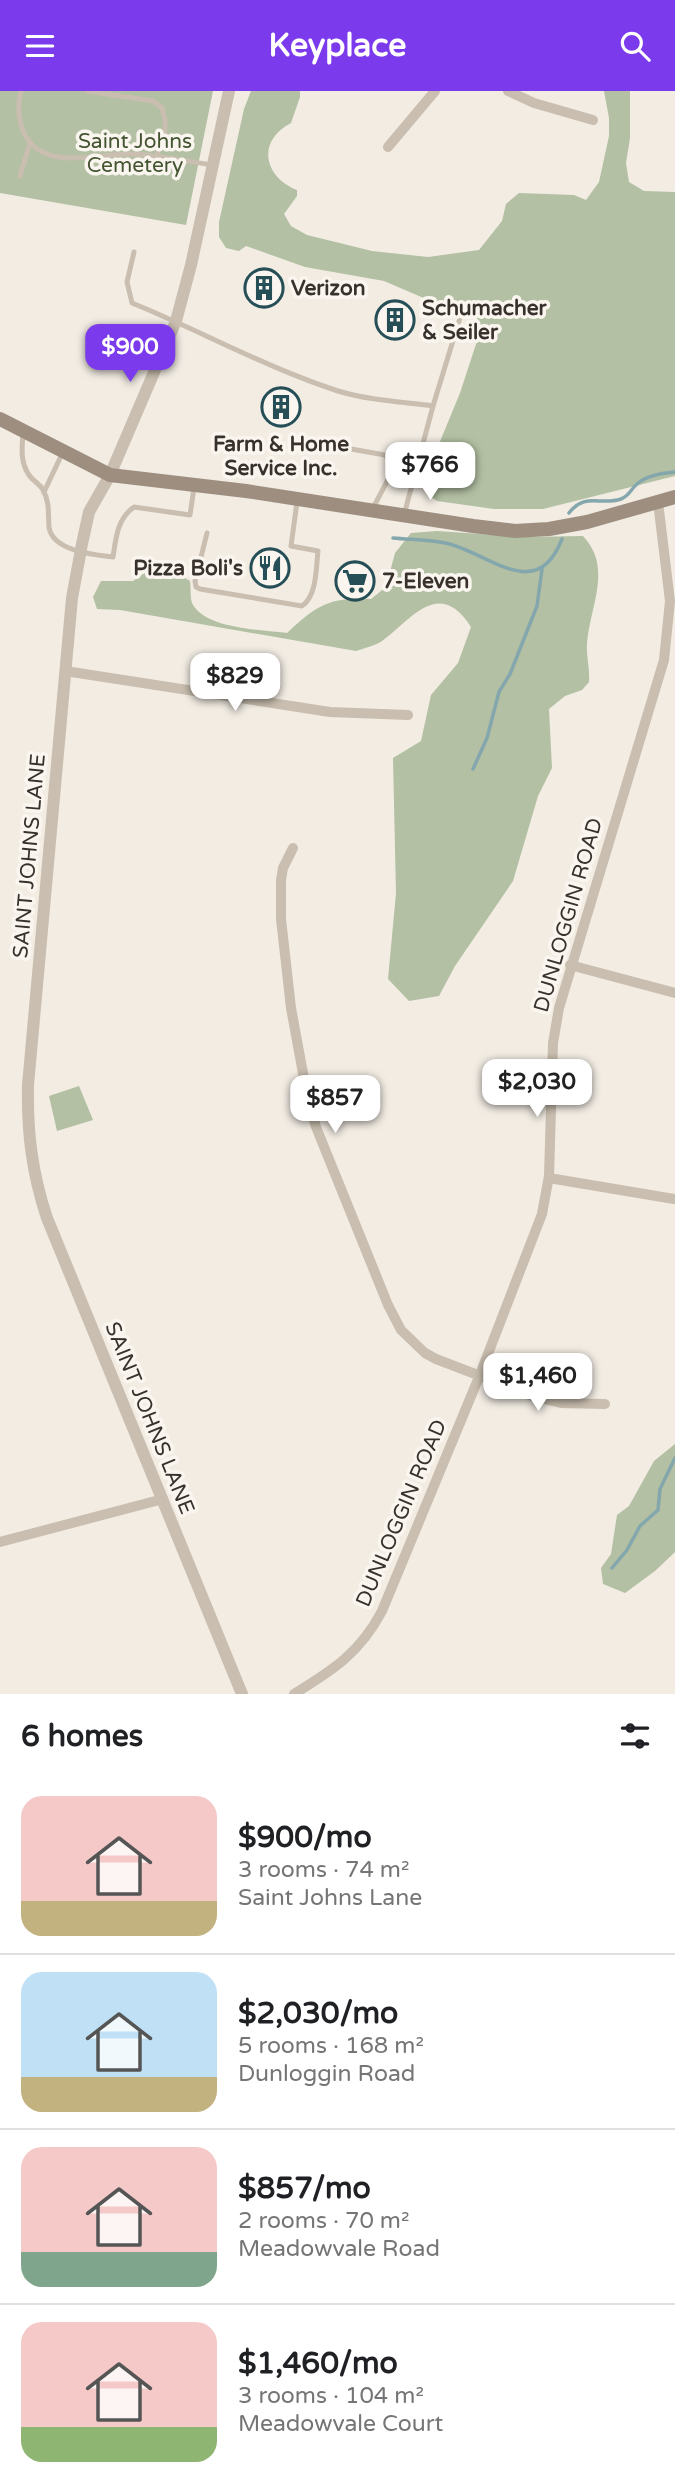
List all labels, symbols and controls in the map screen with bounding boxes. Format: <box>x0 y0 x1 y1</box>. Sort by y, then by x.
icon: menu <box>21 27 59 65</box>
text: Keyplace <box>269 27 406 65</box>
icon: search <box>616 27 654 65</box>
park label: Saint Johns Cemetery <box>78 129 192 178</box>
building icon: Verizon <box>243 267 285 309</box>
place label: Verizon <box>291 276 366 301</box>
place label: Schumacher & Seiler <box>422 296 548 345</box>
building icon: Schumacher & Seiler <box>374 299 416 341</box>
pin: $900 <box>89 324 171 384</box>
text: $900 <box>101 333 159 361</box>
building icon: Farm & Home Service Inc. <box>260 386 302 428</box>
place label: Farm & Home Service Inc. <box>213 432 349 481</box>
pin: $766 <box>389 443 471 502</box>
text: $766 <box>401 451 459 479</box>
restaurant icon: Pizza Boli's <box>249 547 291 589</box>
place label: Pizza Boli's <box>133 556 243 581</box>
supermarket icon: 7-Eleven <box>334 560 376 602</box>
place label: 7-Eleven <box>382 569 469 594</box>
pin: $829 <box>194 653 276 713</box>
text: $829 <box>206 662 264 690</box>
street label: SAINT JOHNS LANE <box>8 753 51 959</box>
street label: DUNLOGGIN ROAD <box>529 815 608 1015</box>
pin: $2,030 <box>480 1059 594 1119</box>
text: $2,030 <box>498 1068 576 1096</box>
pin: $857 <box>294 1075 376 1135</box>
text: $857 <box>306 1084 364 1112</box>
street label: SAINT JOHNS LANE <box>99 1318 200 1518</box>
pin: $1,460 <box>481 1353 595 1413</box>
text: $1,460 <box>499 1362 577 1390</box>
street label: DUNLOGGIN ROAD <box>351 1416 452 1611</box>
icon: filters <box>616 1717 654 1755</box>
text: 6 homes <box>21 1718 143 1755</box>
text: $900/mo <box>238 1819 372 1856</box>
icon: home <box>77 1824 161 1908</box>
text: 3 rooms · 74 m² <box>238 1856 409 1884</box>
text: Saint Johns Lane <box>238 1884 422 1912</box>
text: $2,030/mo <box>238 1995 398 2032</box>
icon: home <box>77 2000 161 2084</box>
text: 5 rooms · 168 m² <box>238 2032 424 2060</box>
text: Dunloggin Road <box>238 2060 415 2088</box>
text: $857/mo <box>238 2170 371 2207</box>
icon: home <box>77 2175 161 2259</box>
text: 2 rooms · 70 m² <box>238 2207 409 2235</box>
text: Meadowvale Road <box>238 2235 440 2263</box>
text: $1,460/mo <box>238 2345 398 2382</box>
icon: home <box>77 2350 161 2434</box>
text: 3 rooms · 104 m² <box>238 2382 424 2410</box>
text: Meadowvale Court <box>238 2410 443 2438</box>

